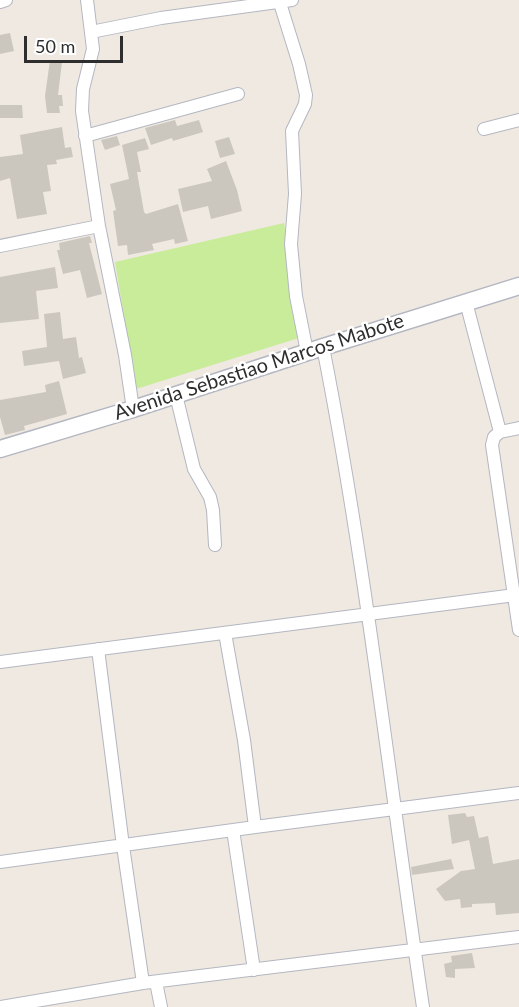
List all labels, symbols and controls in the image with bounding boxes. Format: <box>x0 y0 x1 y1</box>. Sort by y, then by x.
scale bar <box>27 24 126 62</box>
text: 50 m <box>35 35 75 57</box>
street label: Avenida Sebastiao Marcos Mabote <box>111 309 407 425</box>

